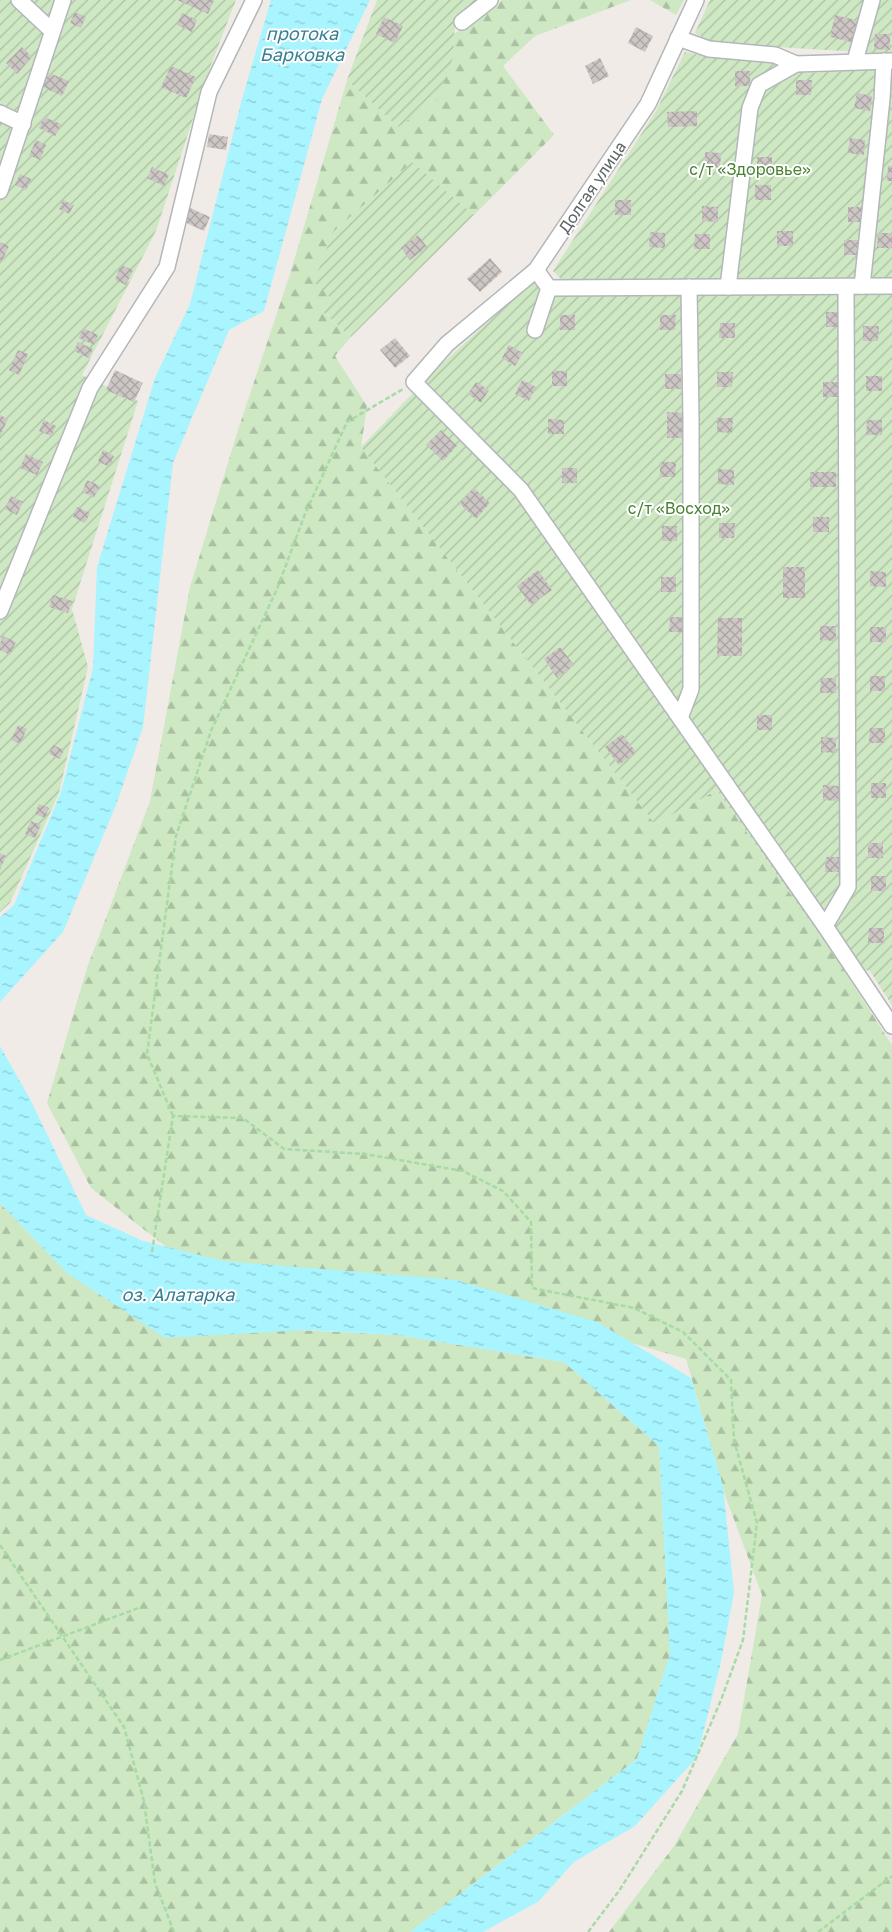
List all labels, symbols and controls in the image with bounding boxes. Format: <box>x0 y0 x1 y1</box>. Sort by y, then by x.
water label: протока Барковка <box>260 22 345 65</box>
street label: Долгая улица <box>554 137 630 237</box>
park label: с/т «Здоровье» <box>689 159 811 179</box>
park label: с/т «Восход» <box>628 498 730 518</box>
water label: оз. Алатарка <box>122 1283 235 1305</box>

